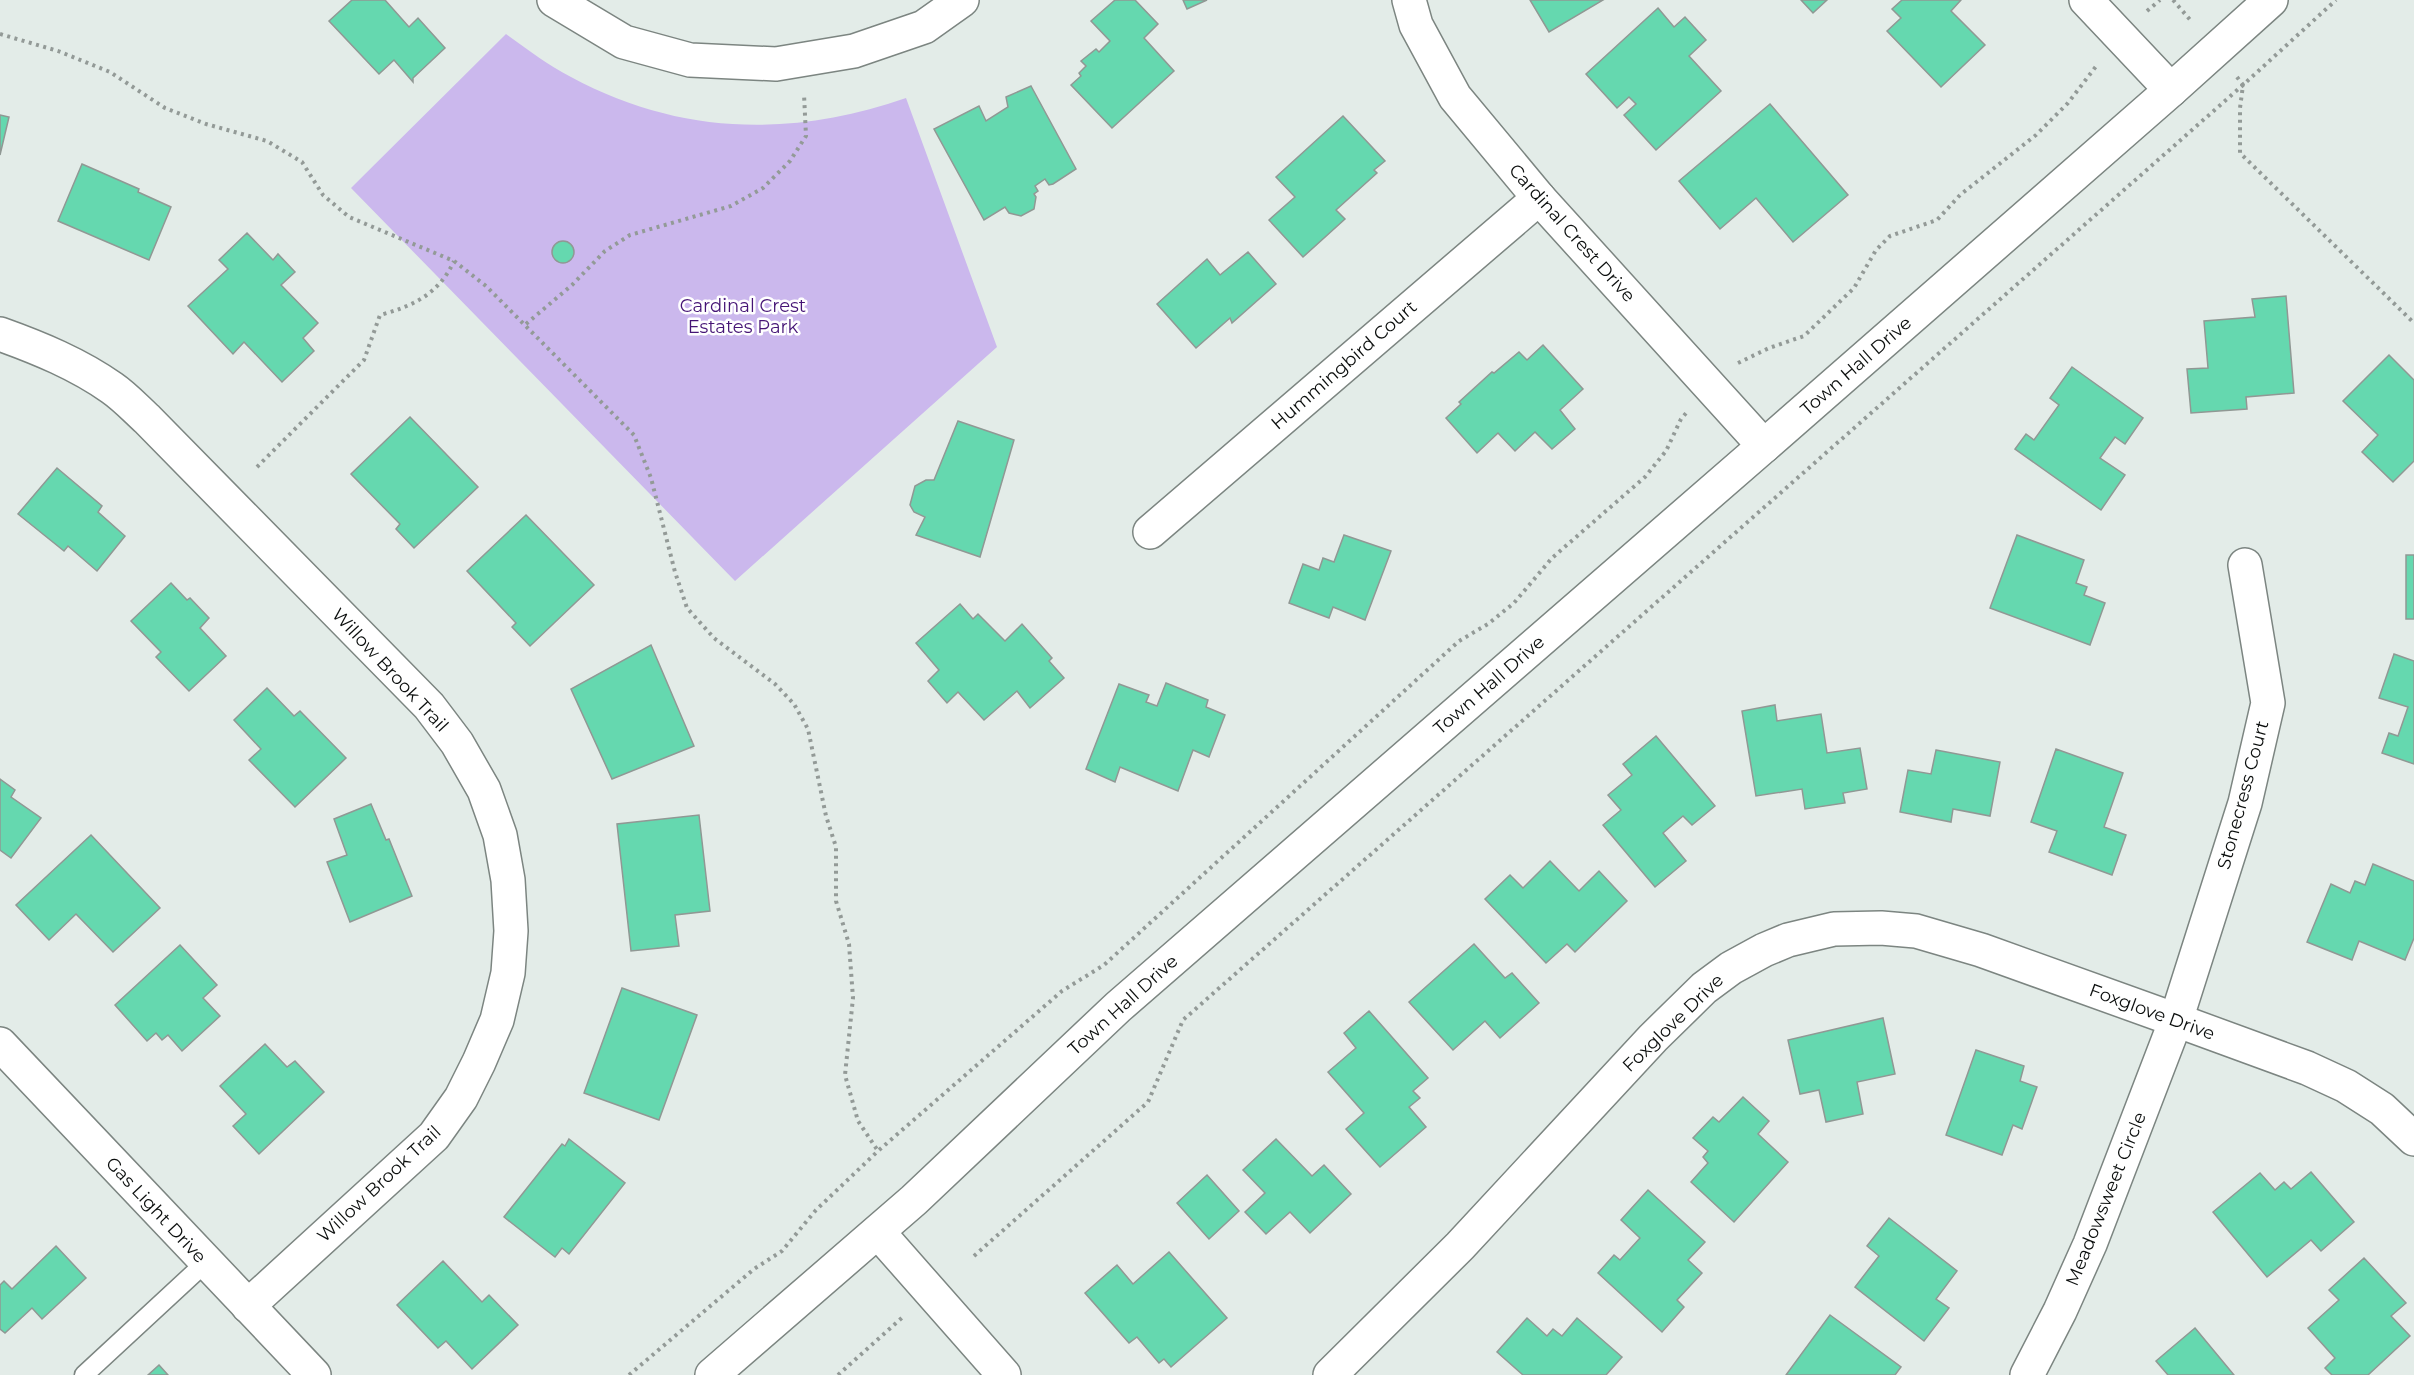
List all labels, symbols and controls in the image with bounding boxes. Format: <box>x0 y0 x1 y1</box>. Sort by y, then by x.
street label: Cardinal Crest Drive <box>1504 159 1640 307</box>
park label: Cardinal Crest Estates Park <box>680 295 806 338</box>
street label: Hummingbird Court <box>1267 296 1421 434</box>
street label: Town Hall Drive <box>1796 312 1916 420</box>
street label: Willow Brook Trail <box>327 604 453 736</box>
street label: Town Hall Drive <box>1429 631 1549 739</box>
street label: Stonecress Court <box>2213 718 2273 872</box>
street label: Town Hall Drive <box>1064 950 1182 1060</box>
street label: Foxglove Drive <box>1618 969 1728 1077</box>
street label: Foxglove Drive <box>2086 979 2218 1045</box>
street label: Meadowsweet Circle <box>2061 1109 2151 1289</box>
street label: Willow Brook Trail <box>313 1121 445 1247</box>
street label: Gas Light Drive <box>101 1152 211 1268</box>

